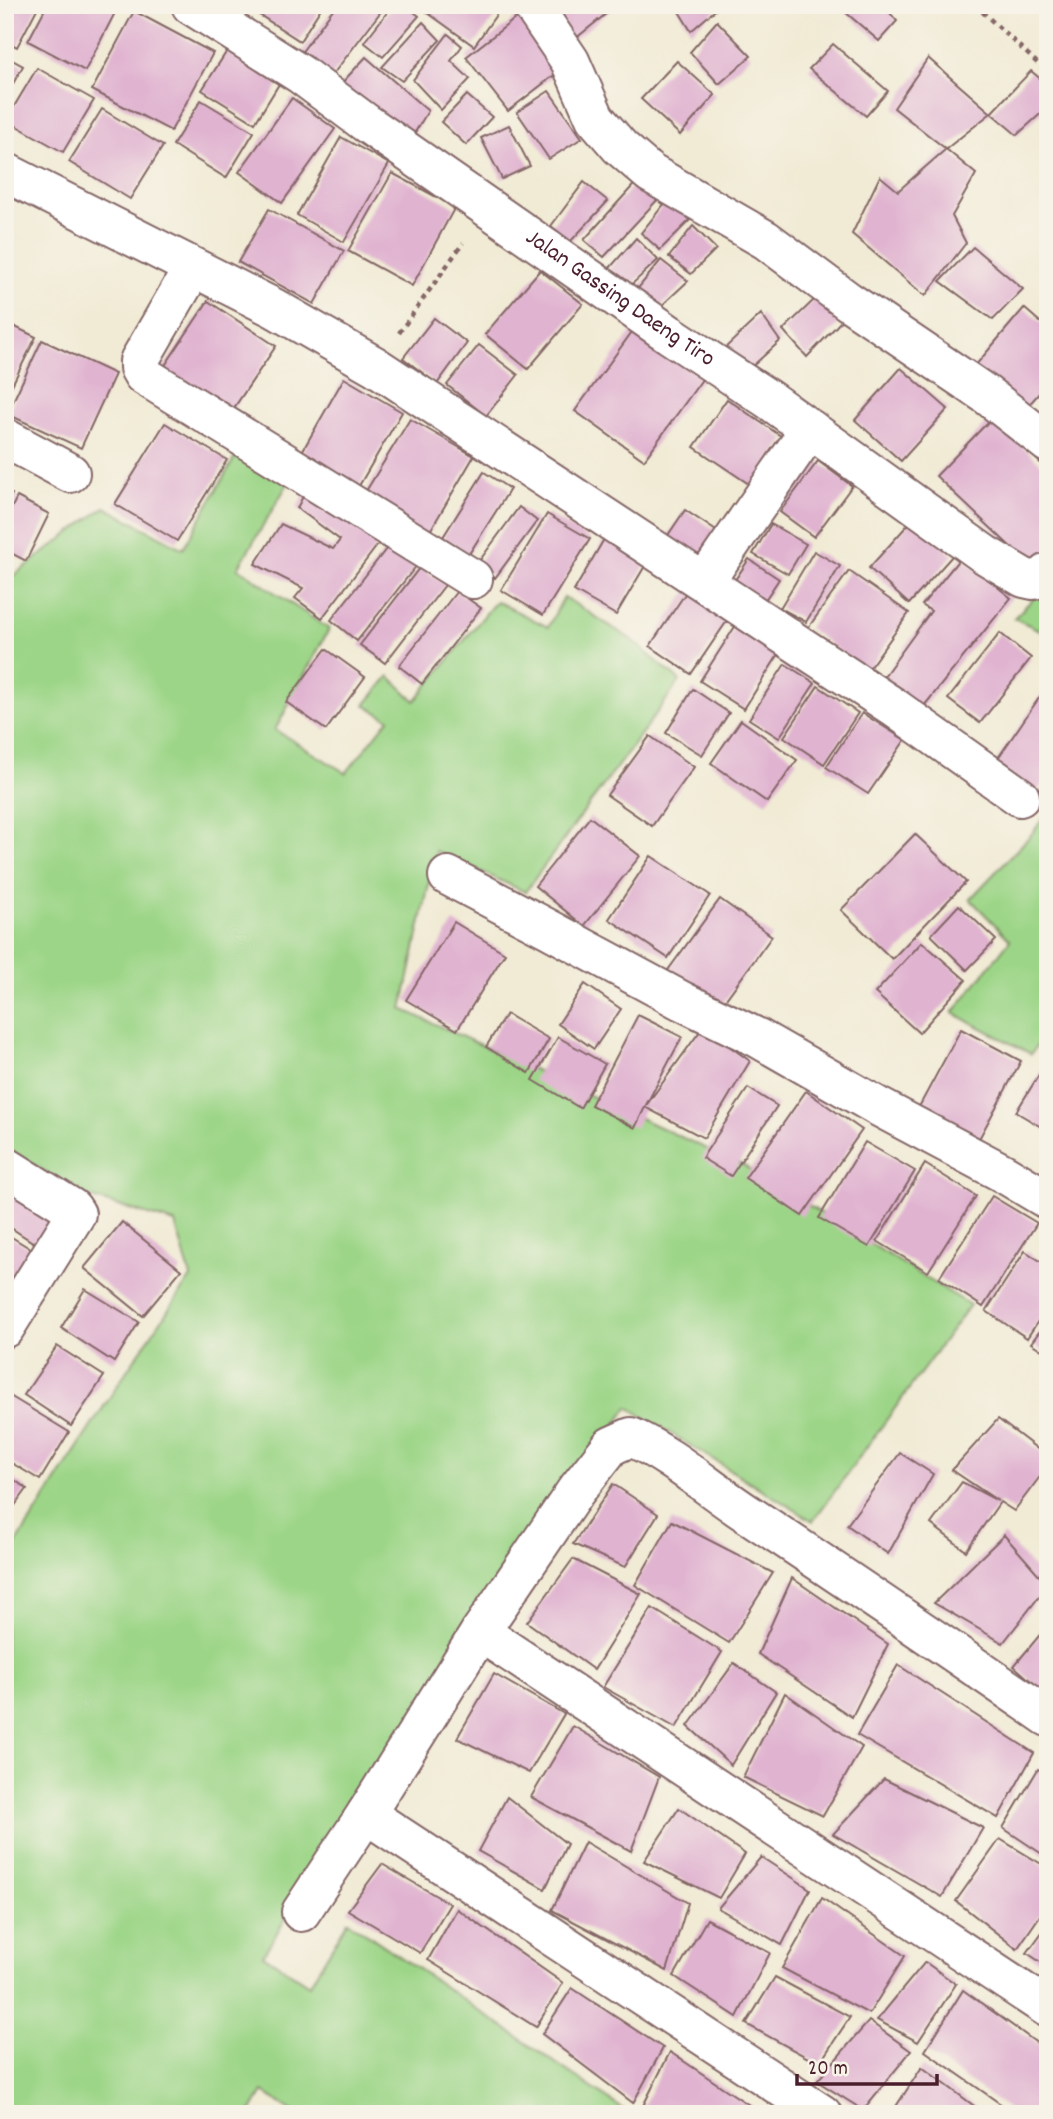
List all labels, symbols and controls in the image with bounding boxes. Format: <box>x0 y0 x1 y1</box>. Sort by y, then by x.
street label: Jalan Gassing Daeng Tiro <box>518 222 721 376</box>
scale bar <box>797 2042 937 2086</box>
text: 20 m <box>808 2055 848 2085</box>

